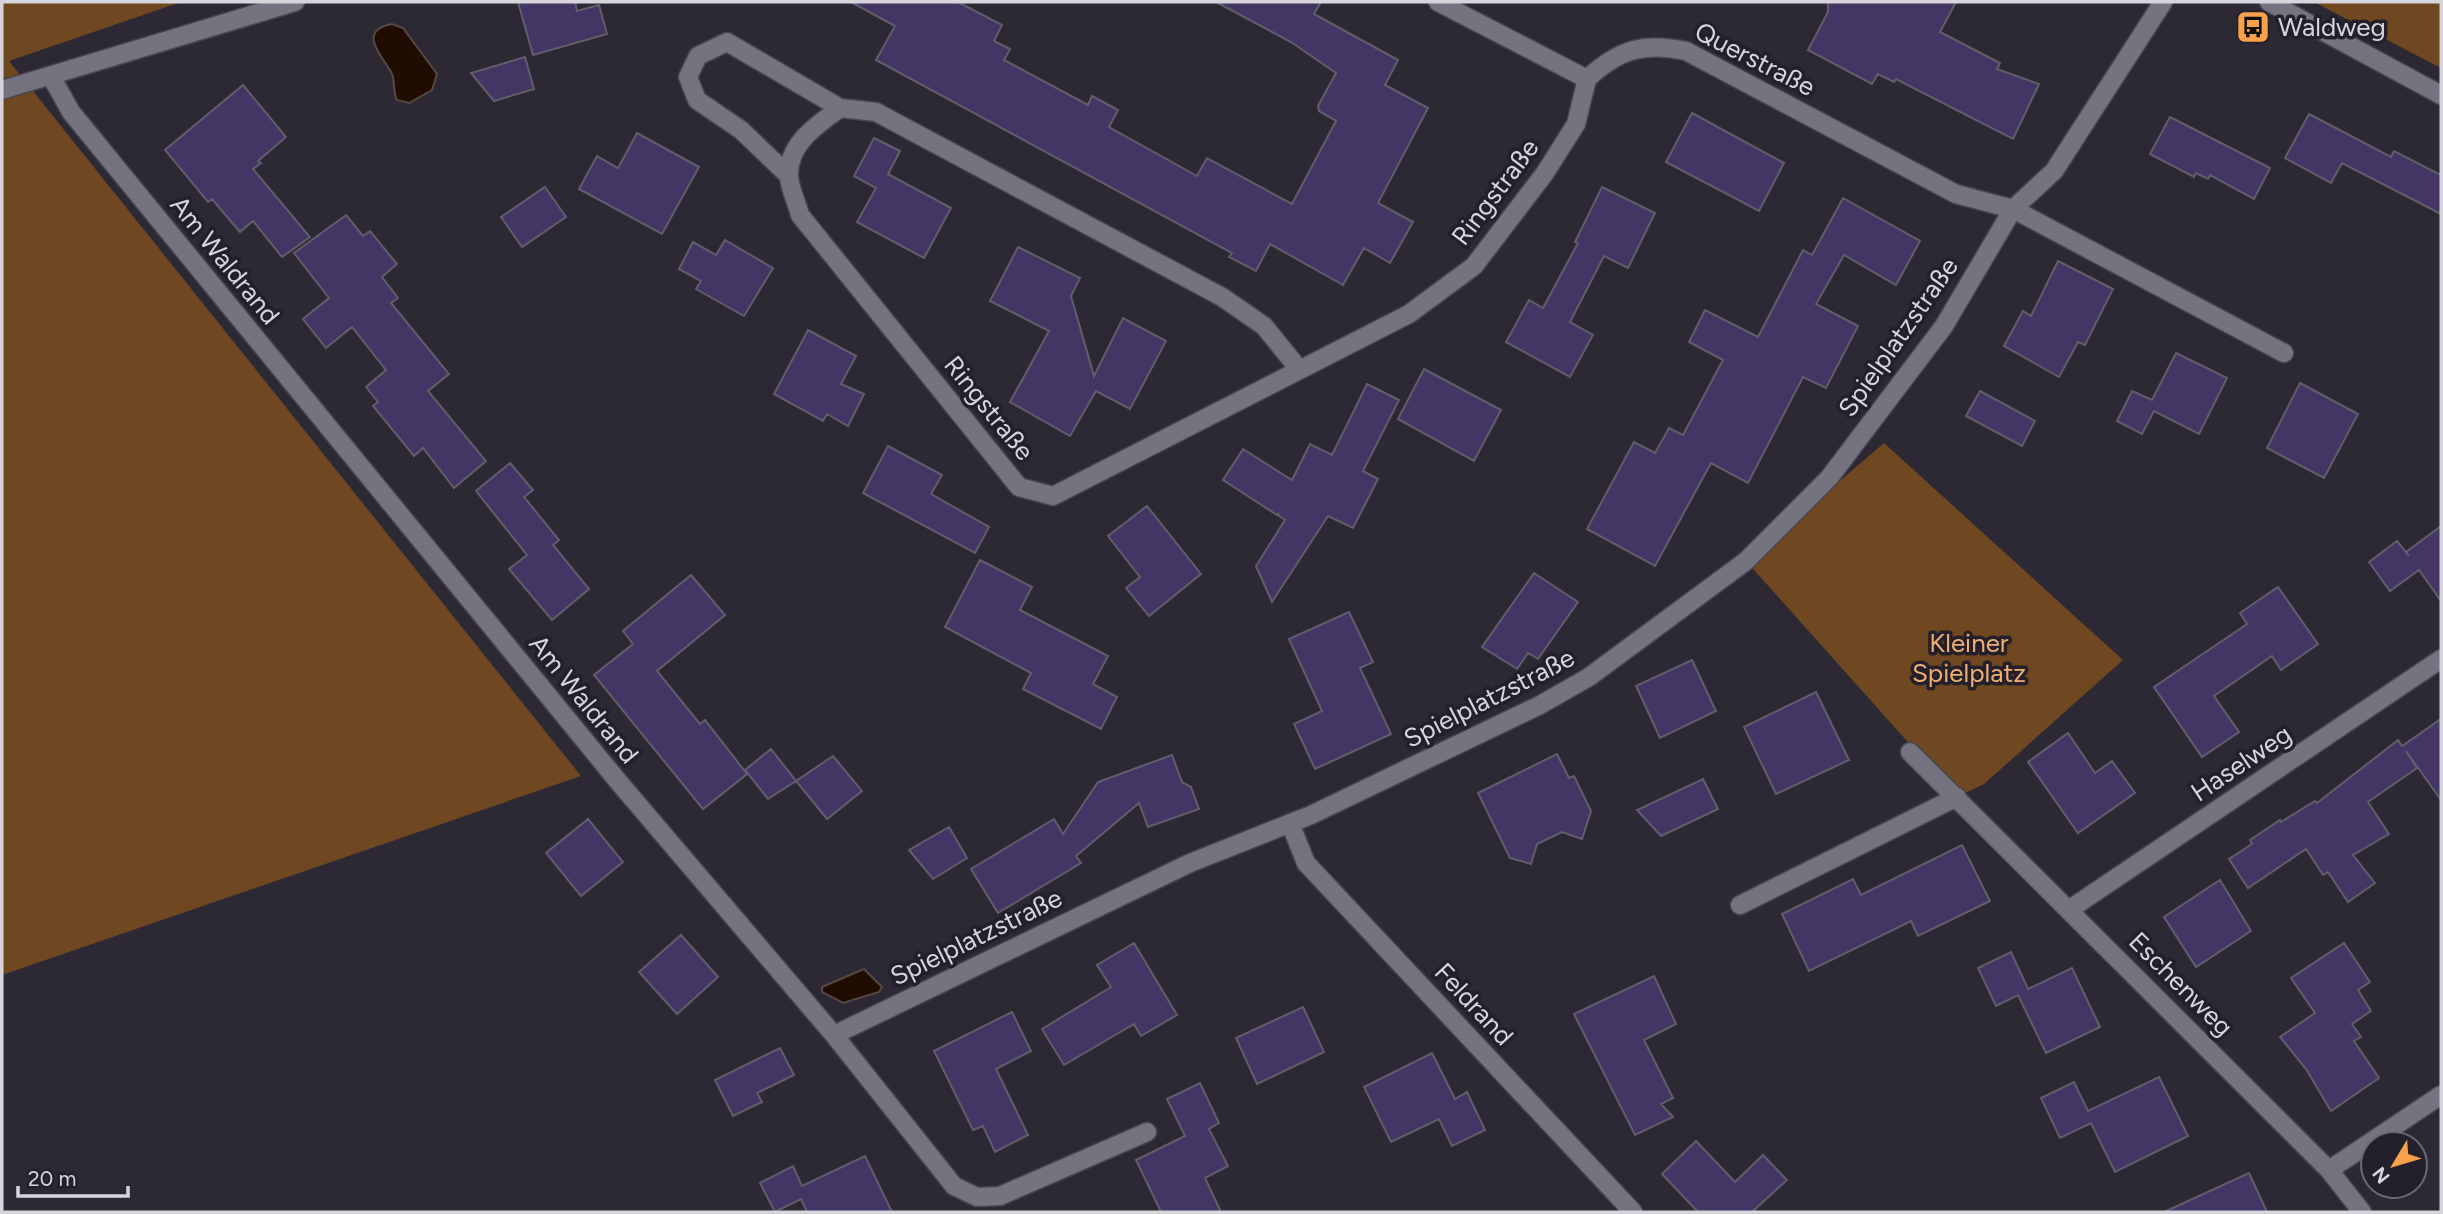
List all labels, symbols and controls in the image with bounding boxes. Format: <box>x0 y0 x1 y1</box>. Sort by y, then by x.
bus stop icon: Waldweg <box>2234 8 2272 46</box>
place label: Waldweg <box>2278 11 2386 43</box>
street label: Querstraße <box>1690 15 1820 103</box>
street label: Ringstraße <box>1445 132 1545 252</box>
street label: Am Waldrand <box>163 189 287 331</box>
street label: Spielplatzstraße <box>1831 251 1965 423</box>
street label: Ringstraße <box>937 349 1041 467</box>
park label: Kleiner Spielplatz <box>1912 627 2026 689</box>
street label: Am Waldrand <box>522 628 646 770</box>
street label: Spielplatzstraße <box>1398 641 1580 755</box>
street label: Haselweg <box>2185 718 2297 808</box>
street label: Spielplatzstraße <box>885 882 1067 992</box>
street label: Eschenweg <box>2122 925 2240 1043</box>
street label: Feldrand <box>1428 956 1520 1052</box>
north arrow <box>2359 1130 2429 1200</box>
scale bar <box>18 1154 128 1198</box>
text: N <box>2367 1162 2395 1188</box>
text: 20 m <box>28 1166 76 1191</box>

